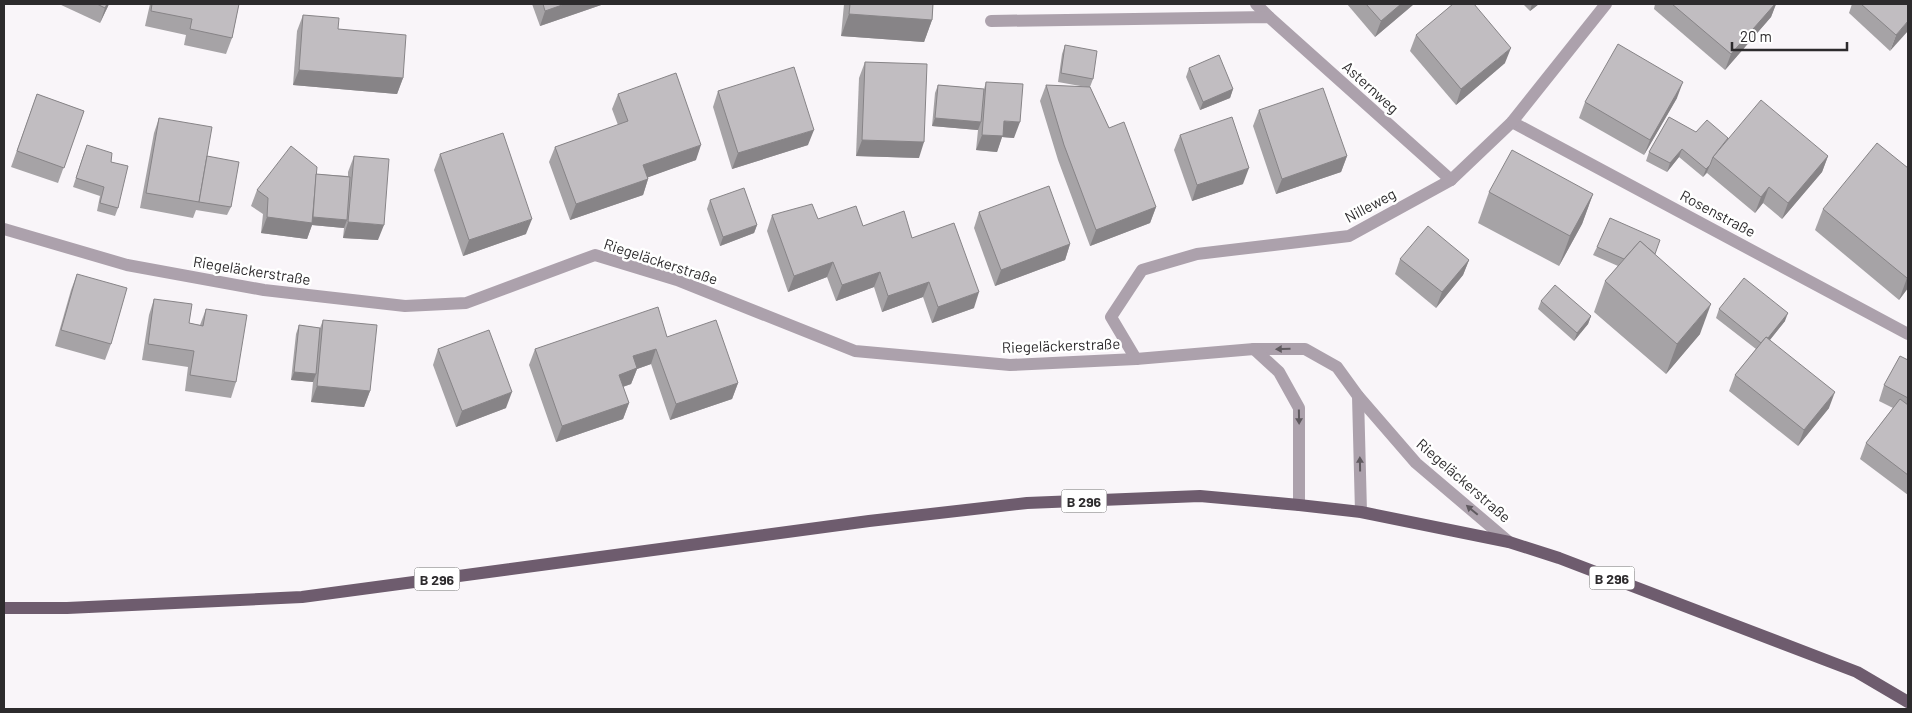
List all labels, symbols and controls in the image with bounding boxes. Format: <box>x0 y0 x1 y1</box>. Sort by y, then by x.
scale bar <box>1732 20 1847 52</box>
text: 20 m <box>1740 27 1772 45</box>
street label: Asternweg <box>1339 57 1403 117</box>
street label: Nilleweg <box>1341 184 1399 226</box>
street label: Rosenstraße <box>1677 186 1759 240</box>
street label: Riegeläckerstraße <box>602 234 720 288</box>
street label: Riegeläckerstraße <box>192 252 312 288</box>
street label: Riegeläckerstraße <box>1001 334 1121 356</box>
one-way arrow <box>1275 345 1291 353</box>
one-way arrow <box>1295 409 1303 425</box>
street label: Riegeläckerstraße <box>1413 434 1515 526</box>
one-way arrow <box>1356 455 1364 471</box>
road number: B 296 <box>1062 490 1106 512</box>
one-way arrow <box>1466 505 1479 516</box>
road number: B 296 <box>1590 566 1634 590</box>
road number: B 296 <box>414 568 460 590</box>

